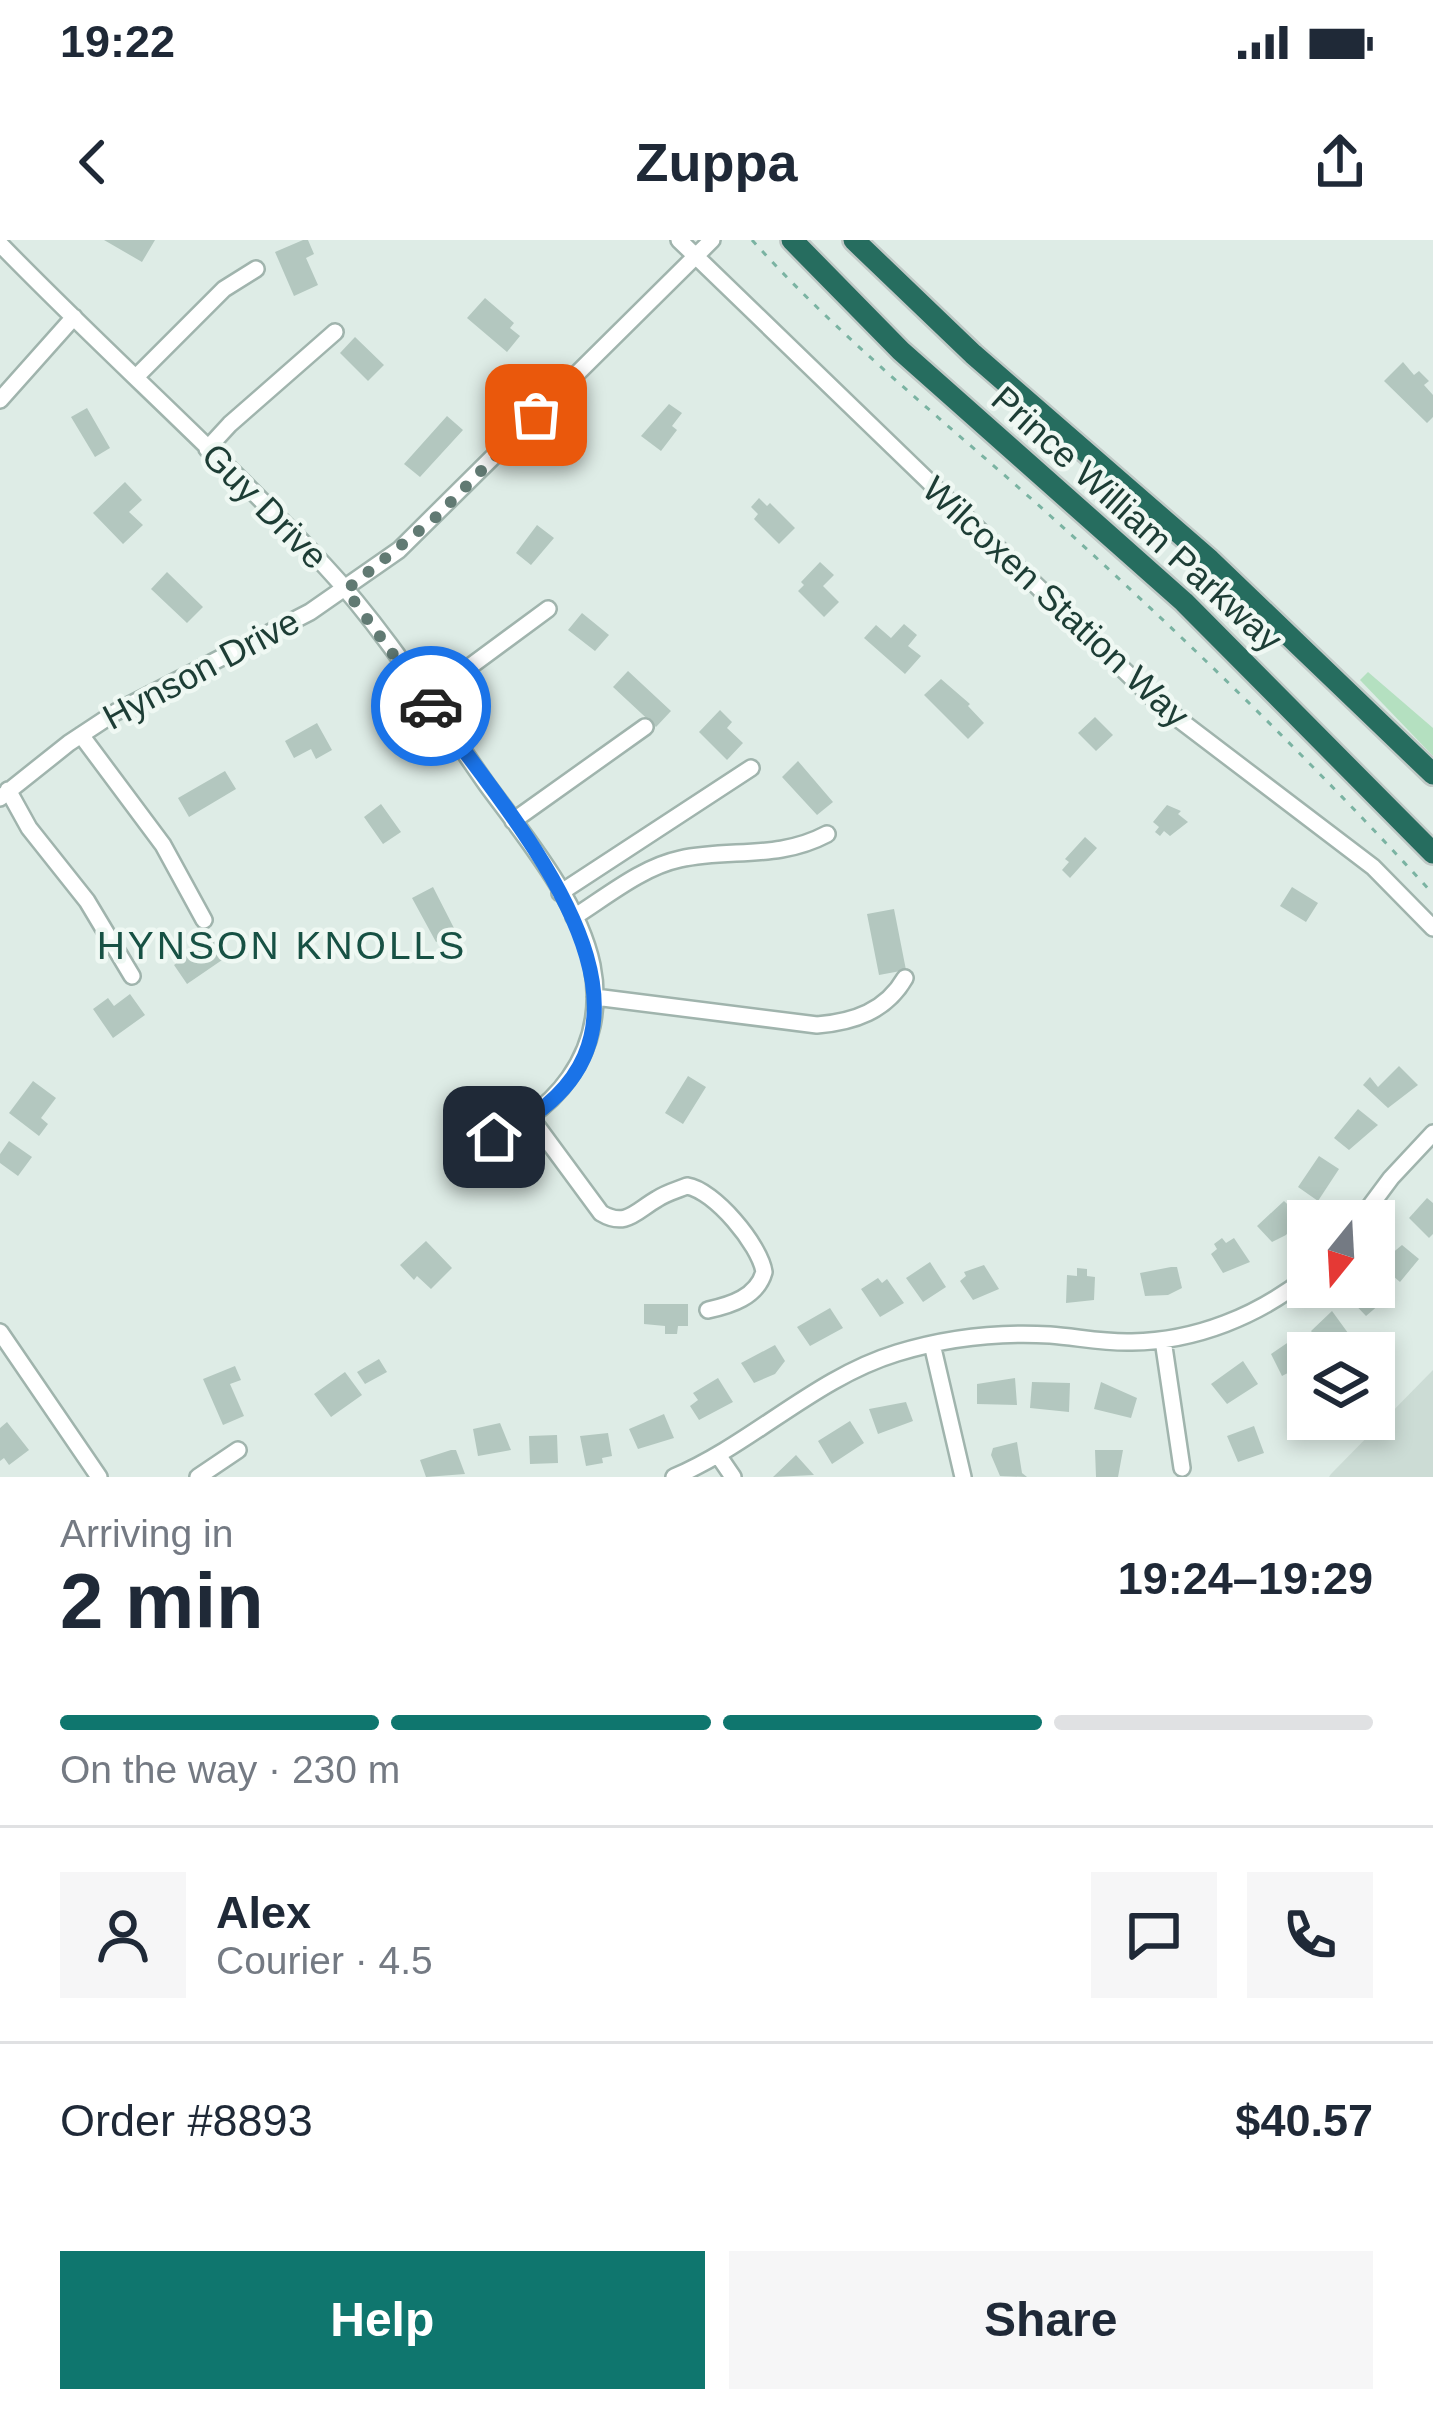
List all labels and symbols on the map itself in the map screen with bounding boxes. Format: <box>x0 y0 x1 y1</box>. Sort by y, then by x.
pin <box>485 364 587 466</box>
street label: Prince William Parkway <box>984 378 1290 660</box>
street label: Guy Drive <box>194 435 336 577</box>
street label: Wilcoxen Station Way <box>914 468 1198 736</box>
street label: Hynson Drive <box>96 600 306 738</box>
courier <box>371 646 491 766</box>
district label: HYNSON KNOLLS <box>97 924 467 967</box>
pin <box>443 1086 545 1188</box>
north arrow <box>1287 1200 1395 1308</box>

